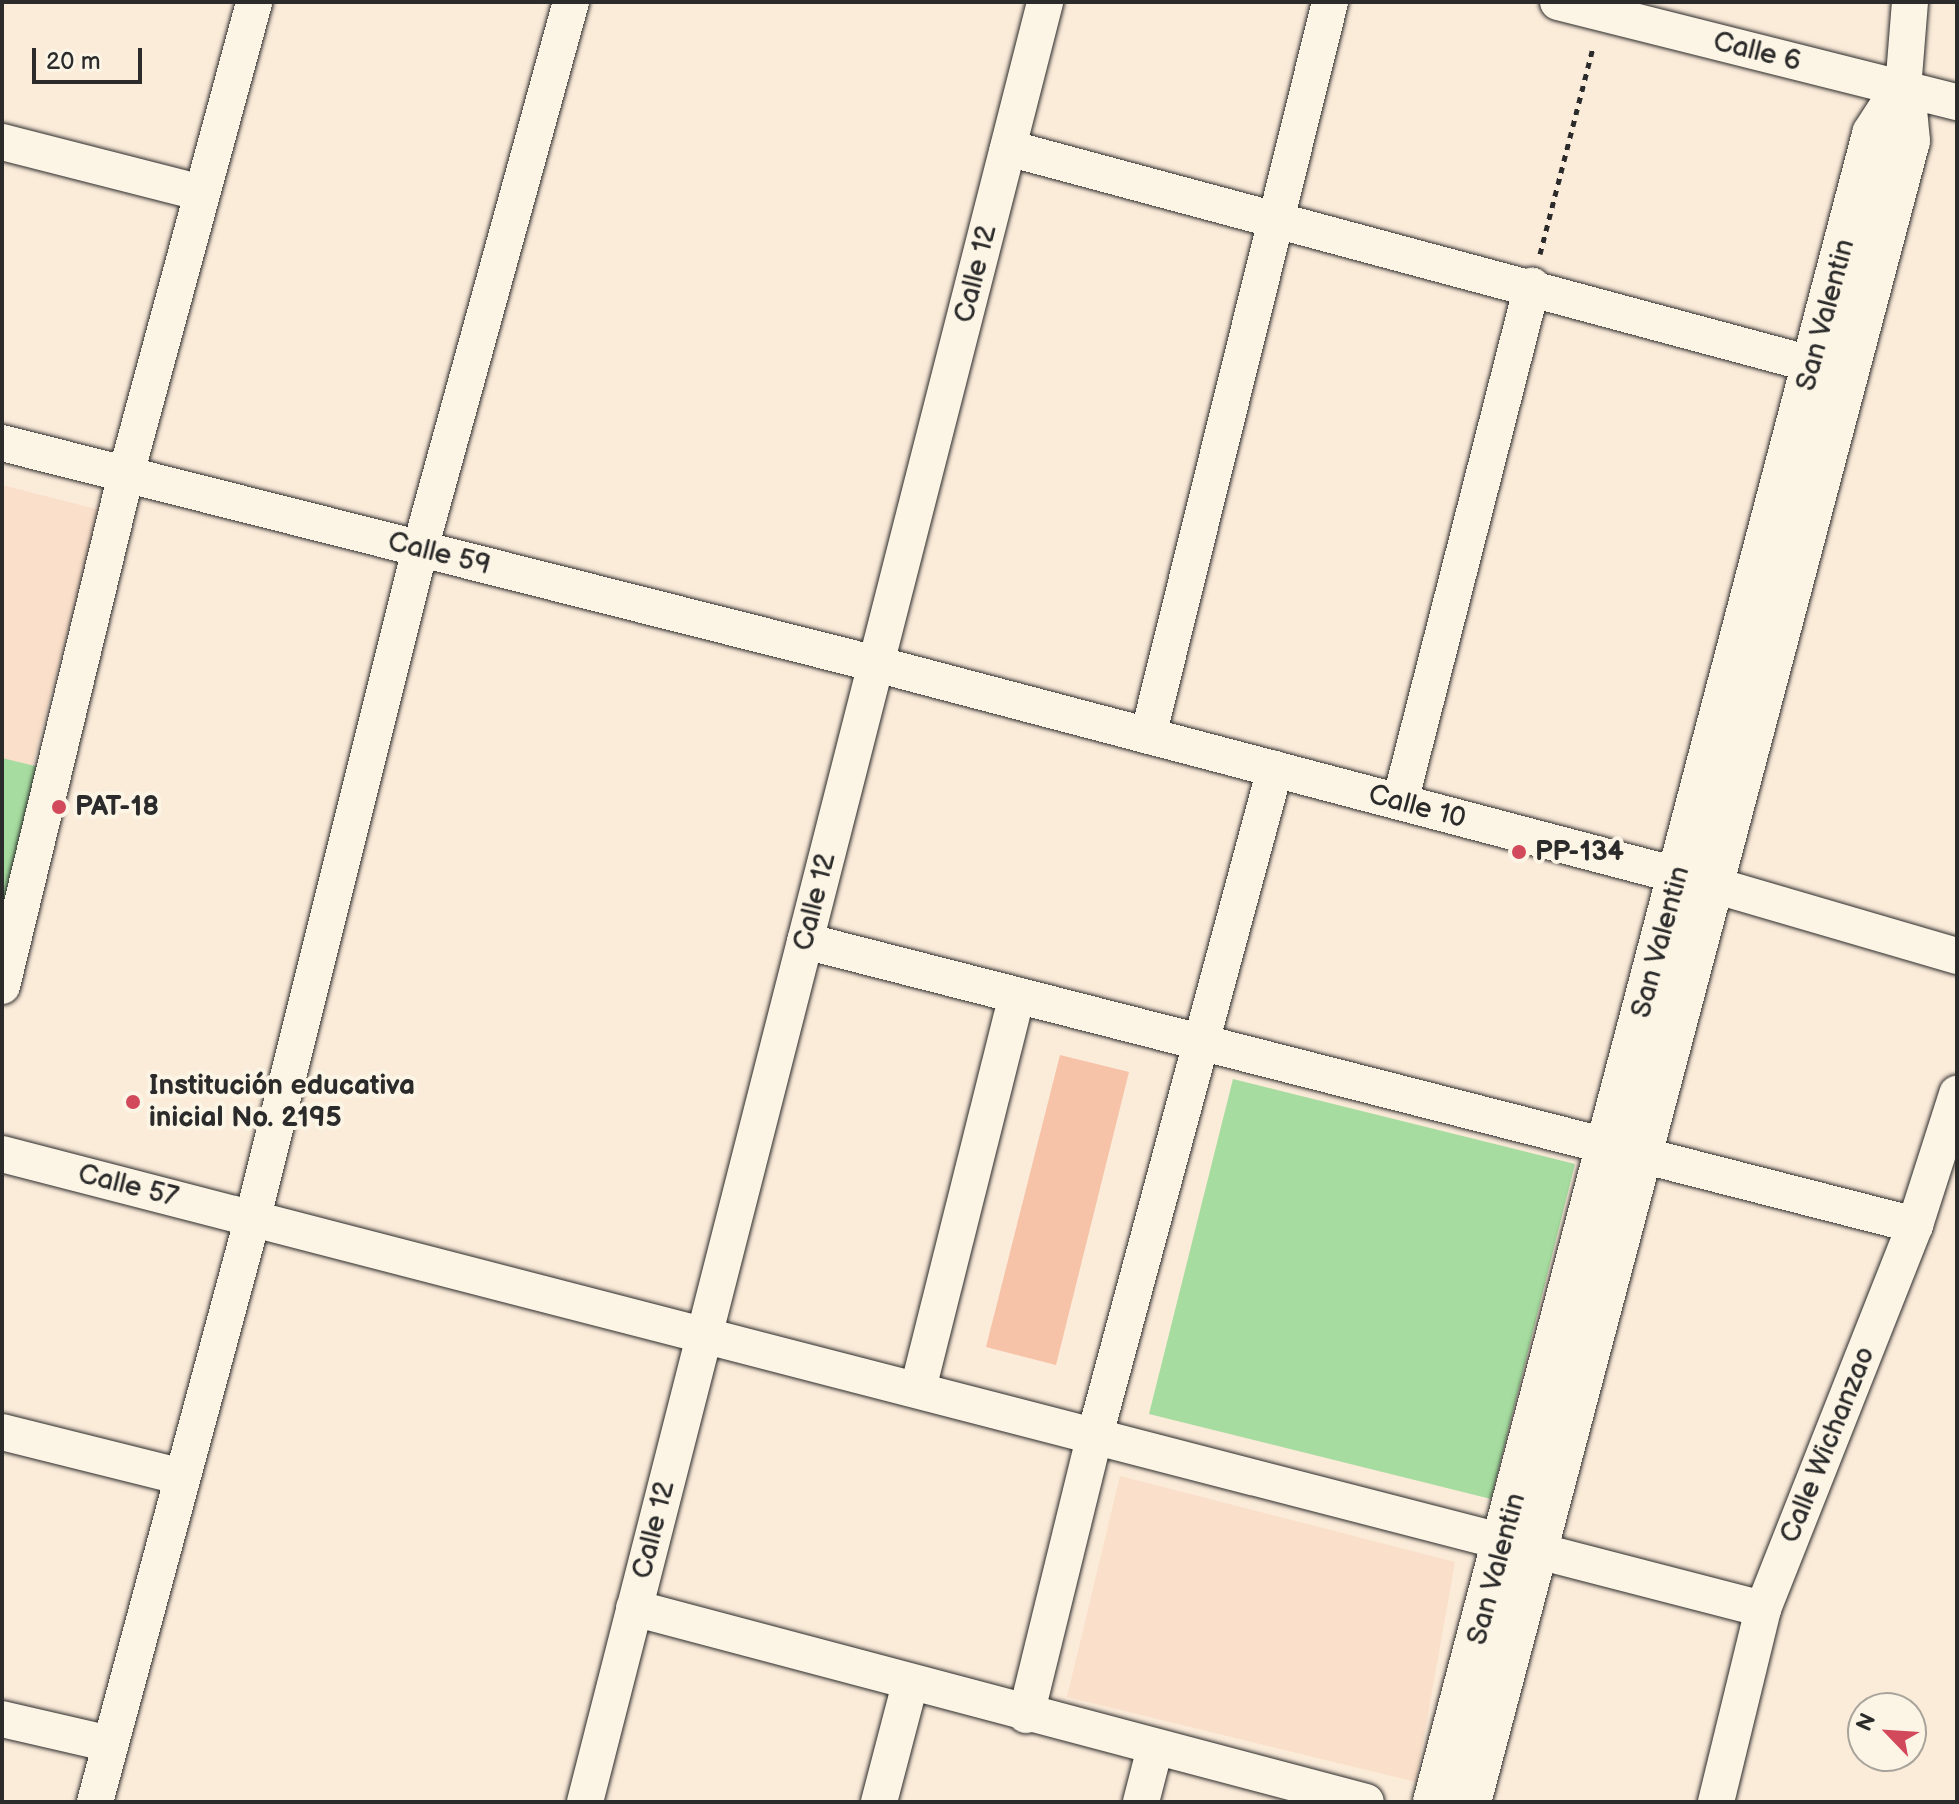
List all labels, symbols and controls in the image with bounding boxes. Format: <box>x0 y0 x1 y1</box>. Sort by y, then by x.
street label: Calle 6 <box>1710 25 1804 79</box>
scale bar <box>36 32 146 82</box>
text: 20 m <box>46 47 101 76</box>
street label: Calle 12 <box>948 222 1004 326</box>
street label: San Valentin <box>1790 235 1862 395</box>
street label: Calle 59 <box>384 525 494 583</box>
street label: Calle 10 <box>1365 778 1469 836</box>
place label: PAT-18 <box>75 790 159 824</box>
marker: PAT-18 <box>50 798 68 816</box>
place label: PP-134 <box>1535 835 1624 869</box>
marker: PP-134 <box>1510 843 1528 861</box>
street label: Calle 12 <box>787 850 843 954</box>
street label: San Valentin <box>1625 862 1697 1022</box>
place label: Institución educativa inicial No. 2195 <box>149 1069 415 1135</box>
marker: Institución educativa inicial No. 2195 <box>124 1093 142 1111</box>
street label: Calle 57 <box>74 1157 182 1215</box>
street label: Calle Wichanzao <box>1773 1341 1883 1549</box>
street label: Calle 12 <box>626 1478 682 1582</box>
street label: San Valentin <box>1461 1489 1533 1649</box>
north arrow <box>1847 1692 1927 1772</box>
text: N <box>1851 1709 1882 1736</box>

